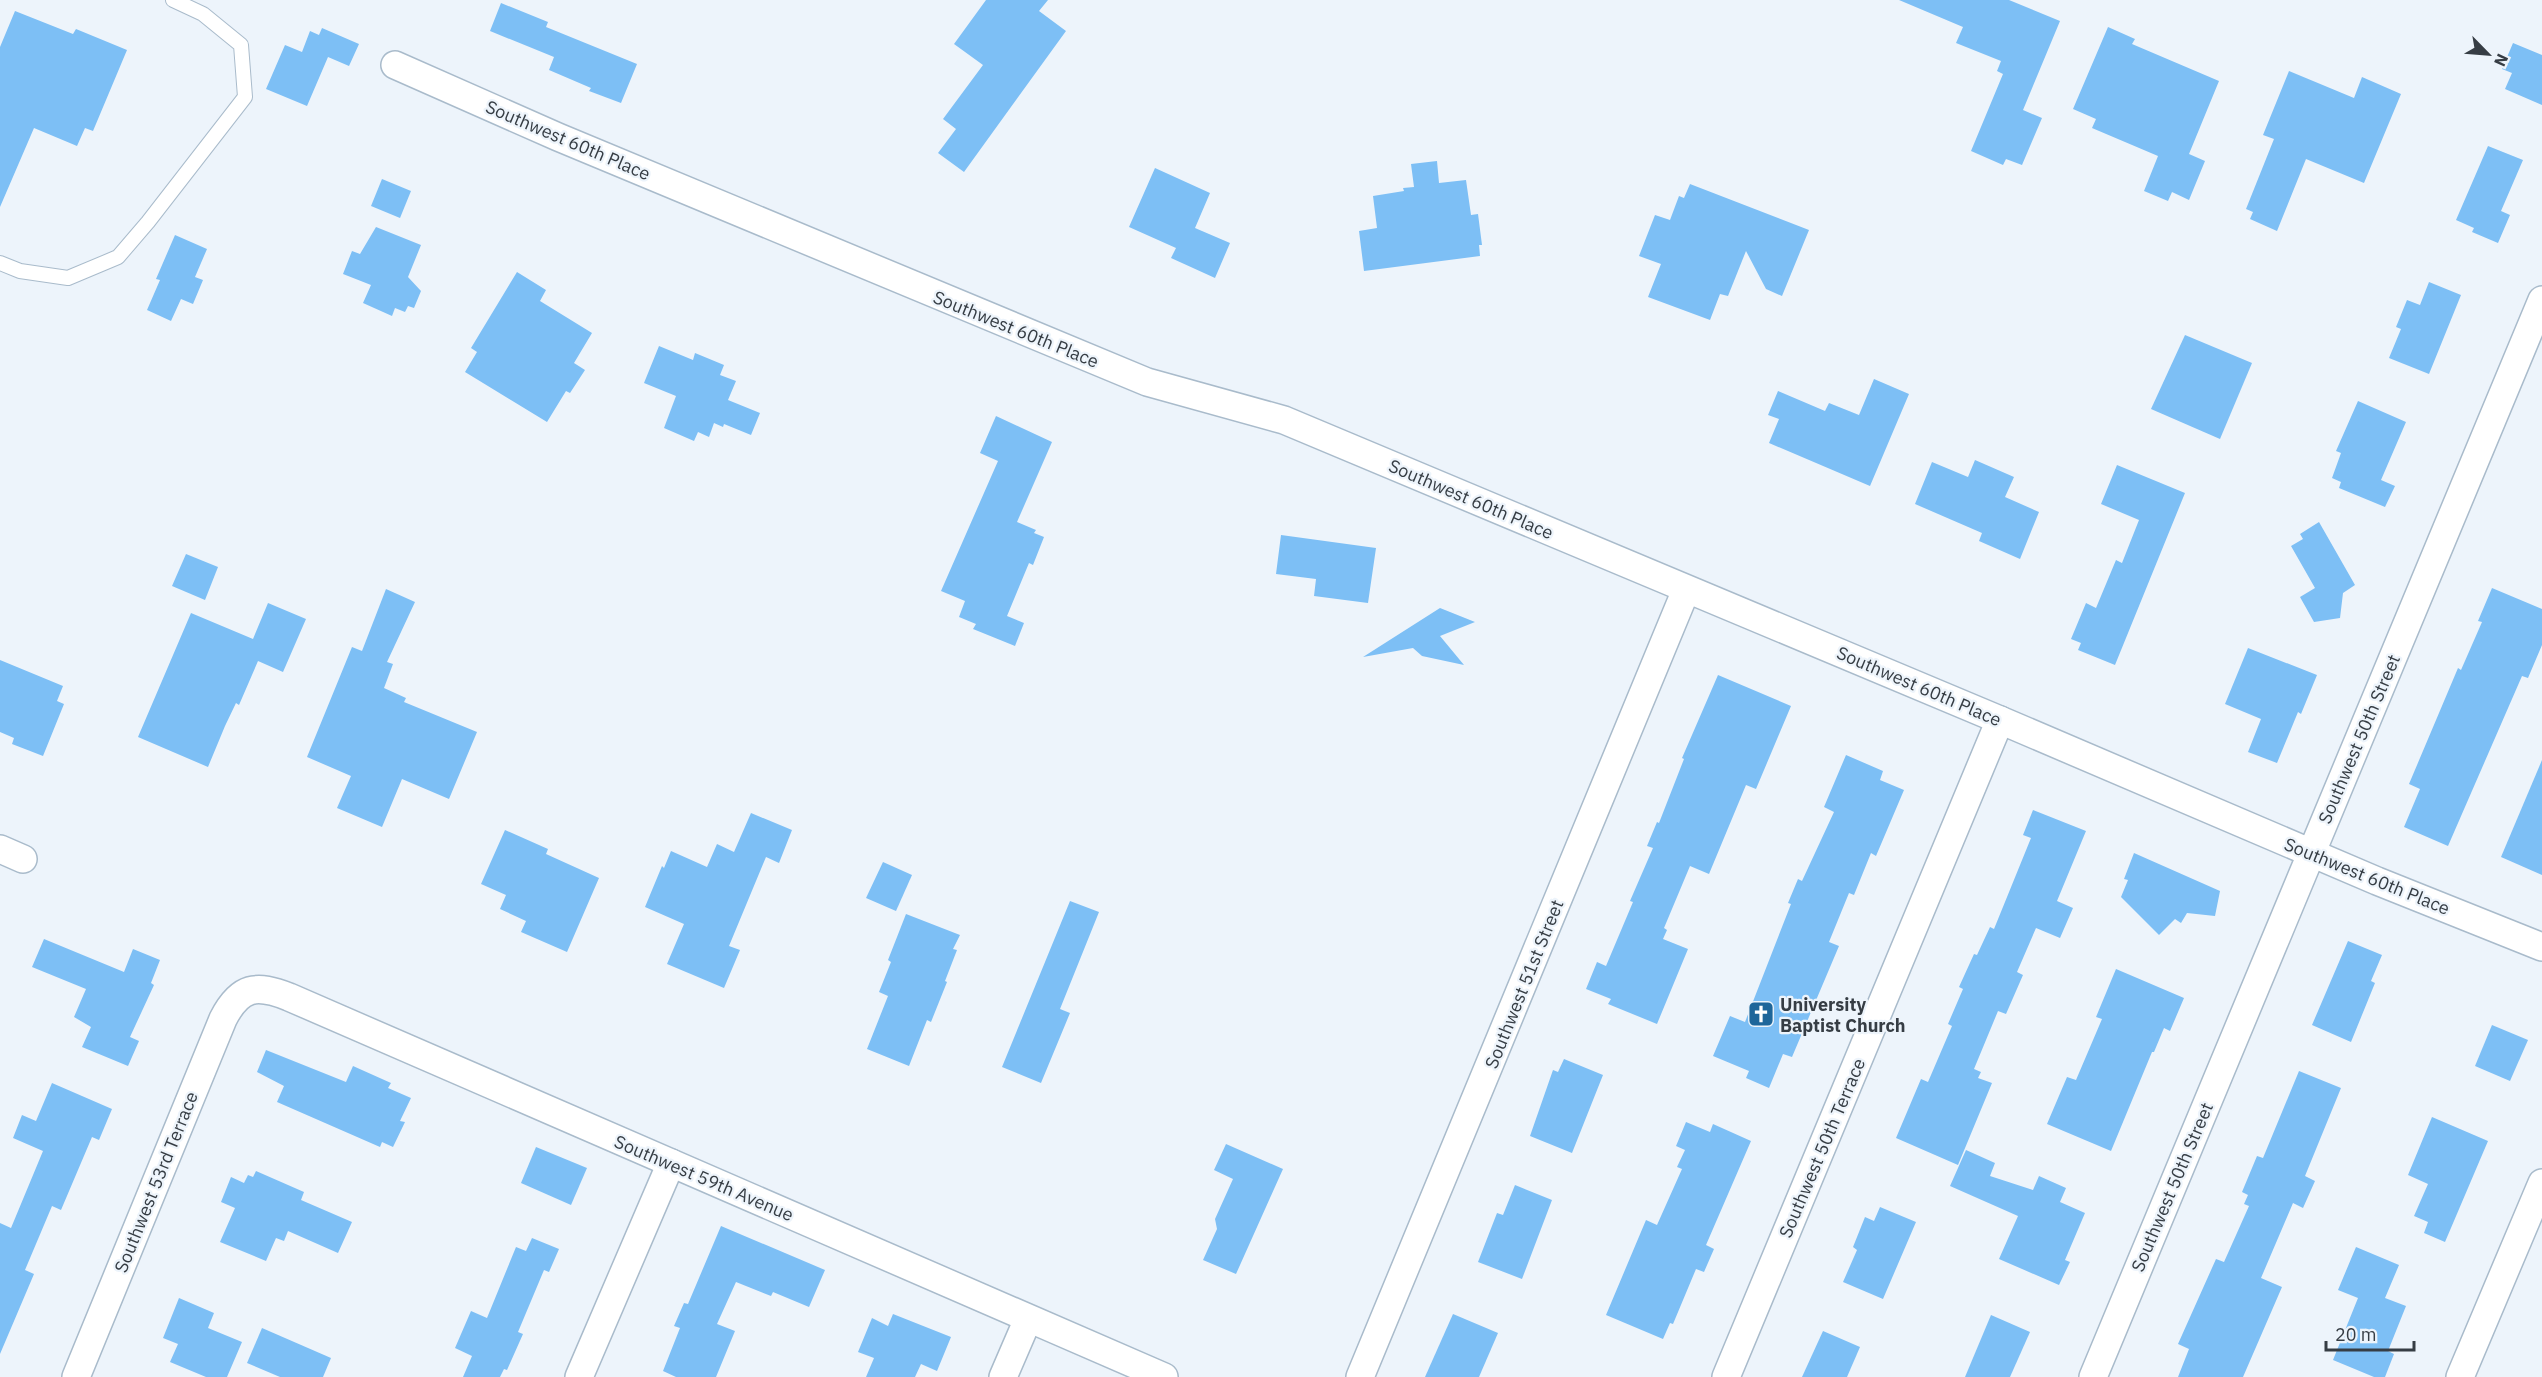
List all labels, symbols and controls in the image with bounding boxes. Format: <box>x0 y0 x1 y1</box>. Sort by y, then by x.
north arrow <box>2458 24 2518 84</box>
text: N <box>2490 51 2513 70</box>
street label: Southwest 60th Place <box>482 95 654 185</box>
street label: Southwest 60th Place <box>930 285 1102 373</box>
street label: Southwest 60th Place <box>1385 454 1557 544</box>
street label: Southwest 60th Place <box>1833 641 2005 731</box>
street label: Southwest 50th Street <box>2313 651 2405 827</box>
street label: Southwest 60th Place <box>2281 832 2453 920</box>
street label: Southwest 51st Street <box>1480 896 1568 1072</box>
place label: University Baptist Church <box>1780 993 1906 1037</box>
church icon: University Baptist Church <box>1746 999 1776 1029</box>
street label: Southwest 50th Terrace <box>1774 1055 1870 1241</box>
street label: Southwest 53rd Terrace <box>109 1088 203 1276</box>
street label: Southwest 50th Street <box>2126 1099 2218 1275</box>
street label: Southwest 59th Avenue <box>611 1130 797 1226</box>
scale bar <box>2326 1314 2414 1352</box>
text: 20 m <box>2335 1323 2377 1346</box>

